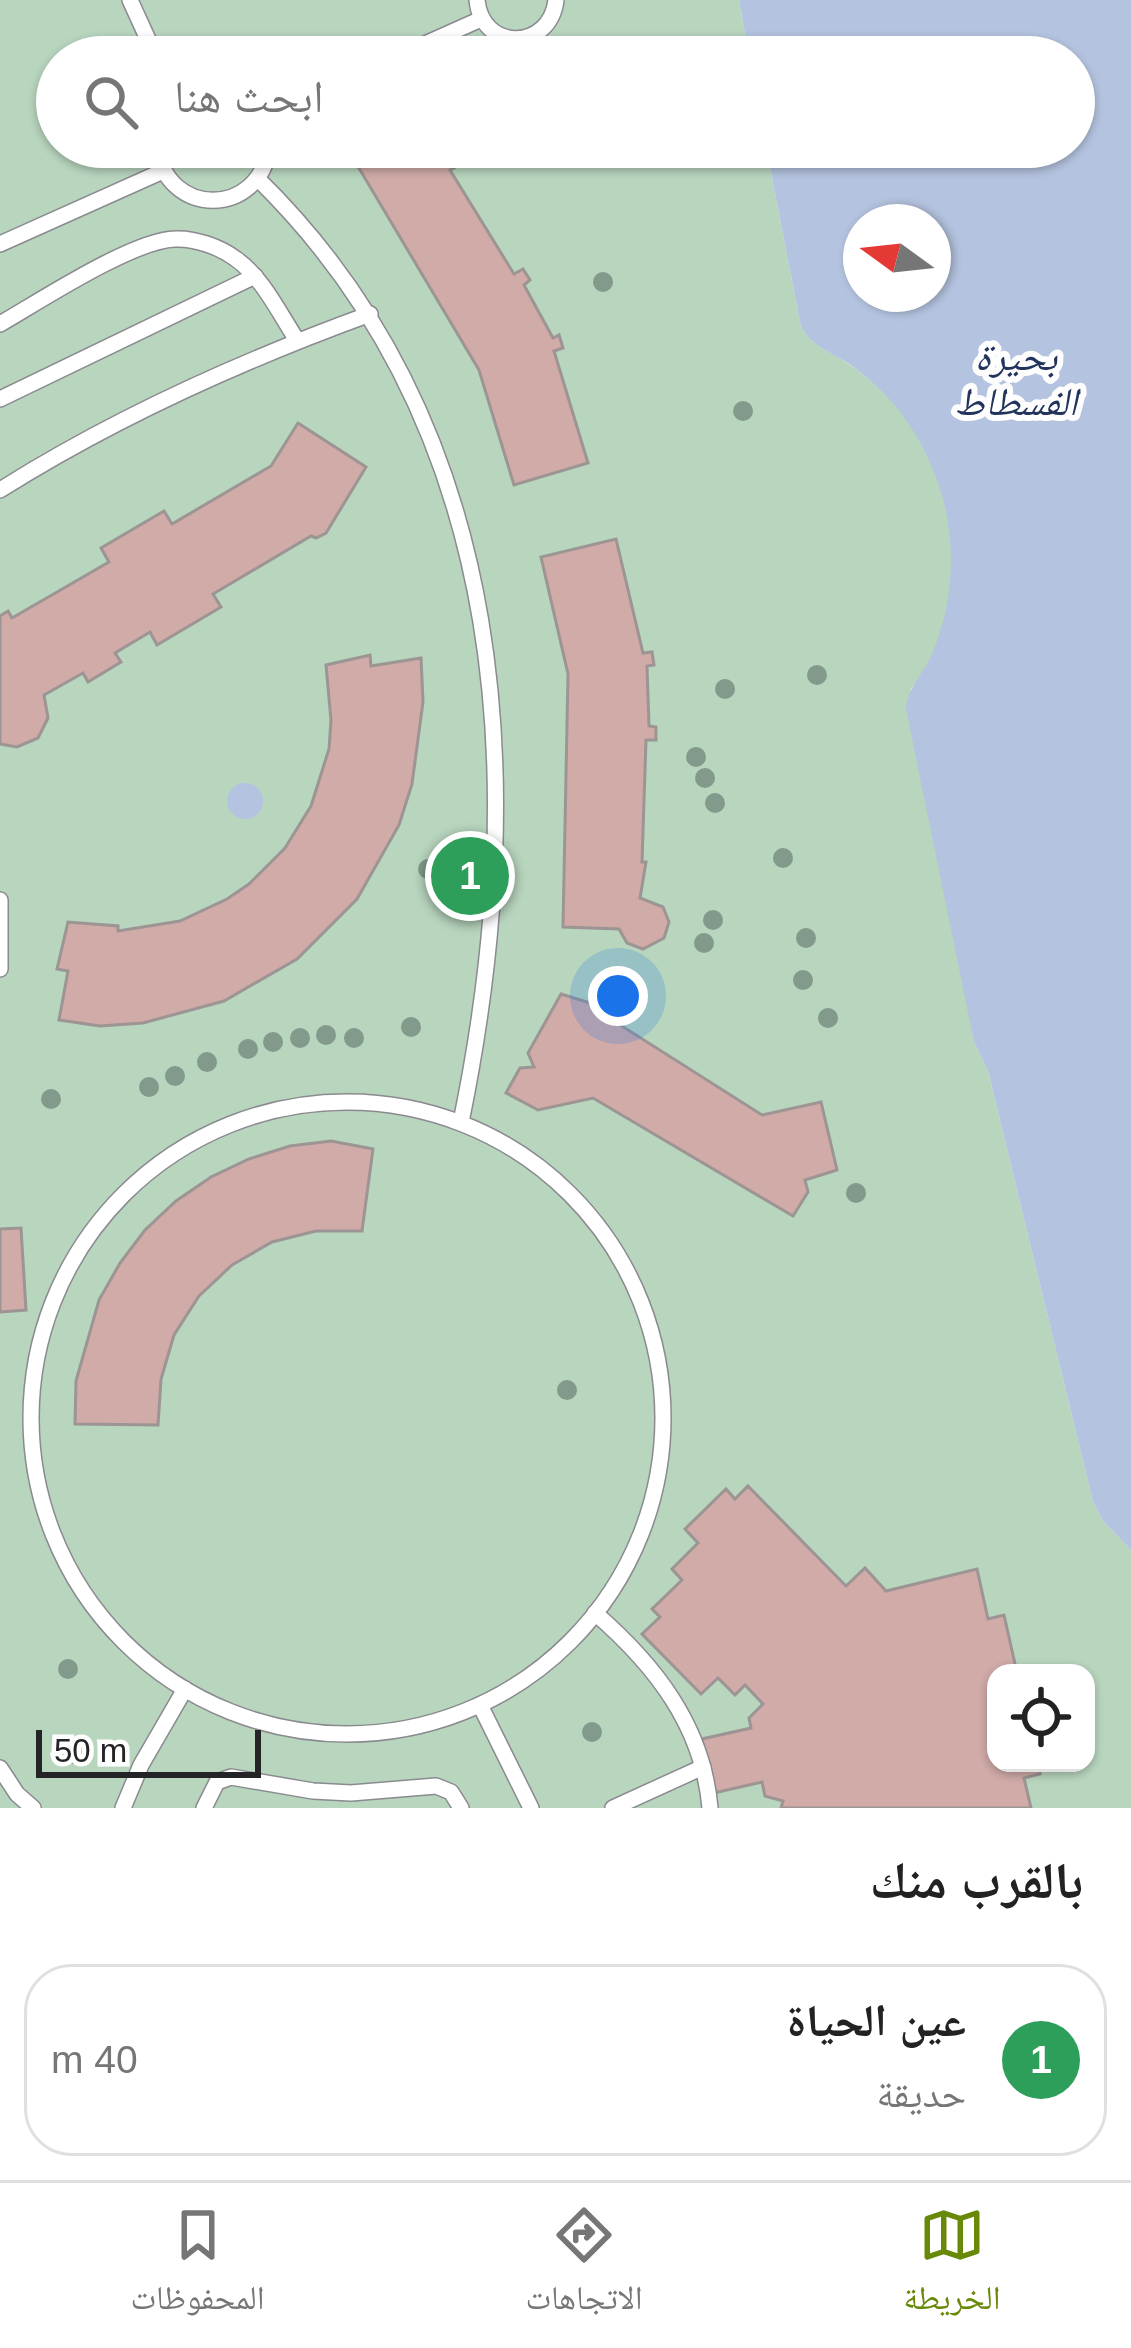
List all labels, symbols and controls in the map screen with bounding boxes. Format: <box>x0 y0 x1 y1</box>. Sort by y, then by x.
search box <box>36 36 1095 168</box>
icon: search <box>78 69 144 135</box>
text: ابحث هنا <box>174 71 324 122</box>
north arrow <box>843 204 951 312</box>
water label: بحيرة الفسطاط <box>955 335 1081 423</box>
pin: 1 <box>431 831 509 921</box>
your location <box>588 966 648 1026</box>
map controls <box>987 1664 1095 1772</box>
button: locate <box>987 1664 1095 1772</box>
scale bar <box>36 1724 261 1777</box>
text: 50 m <box>54 1732 127 1769</box>
text: بالقرب منك <box>870 1852 1083 1909</box>
text: عين الحياة <box>787 1995 966 2046</box>
text: 40 m <box>51 2038 138 2081</box>
text: 1 <box>1030 2038 1052 2081</box>
text: حديقة <box>877 2072 966 2115</box>
tab: المحفوظات <box>130 2202 265 2330</box>
tab: الاتجاهات <box>525 2202 643 2330</box>
tab: الخريطة <box>903 2202 1001 2330</box>

